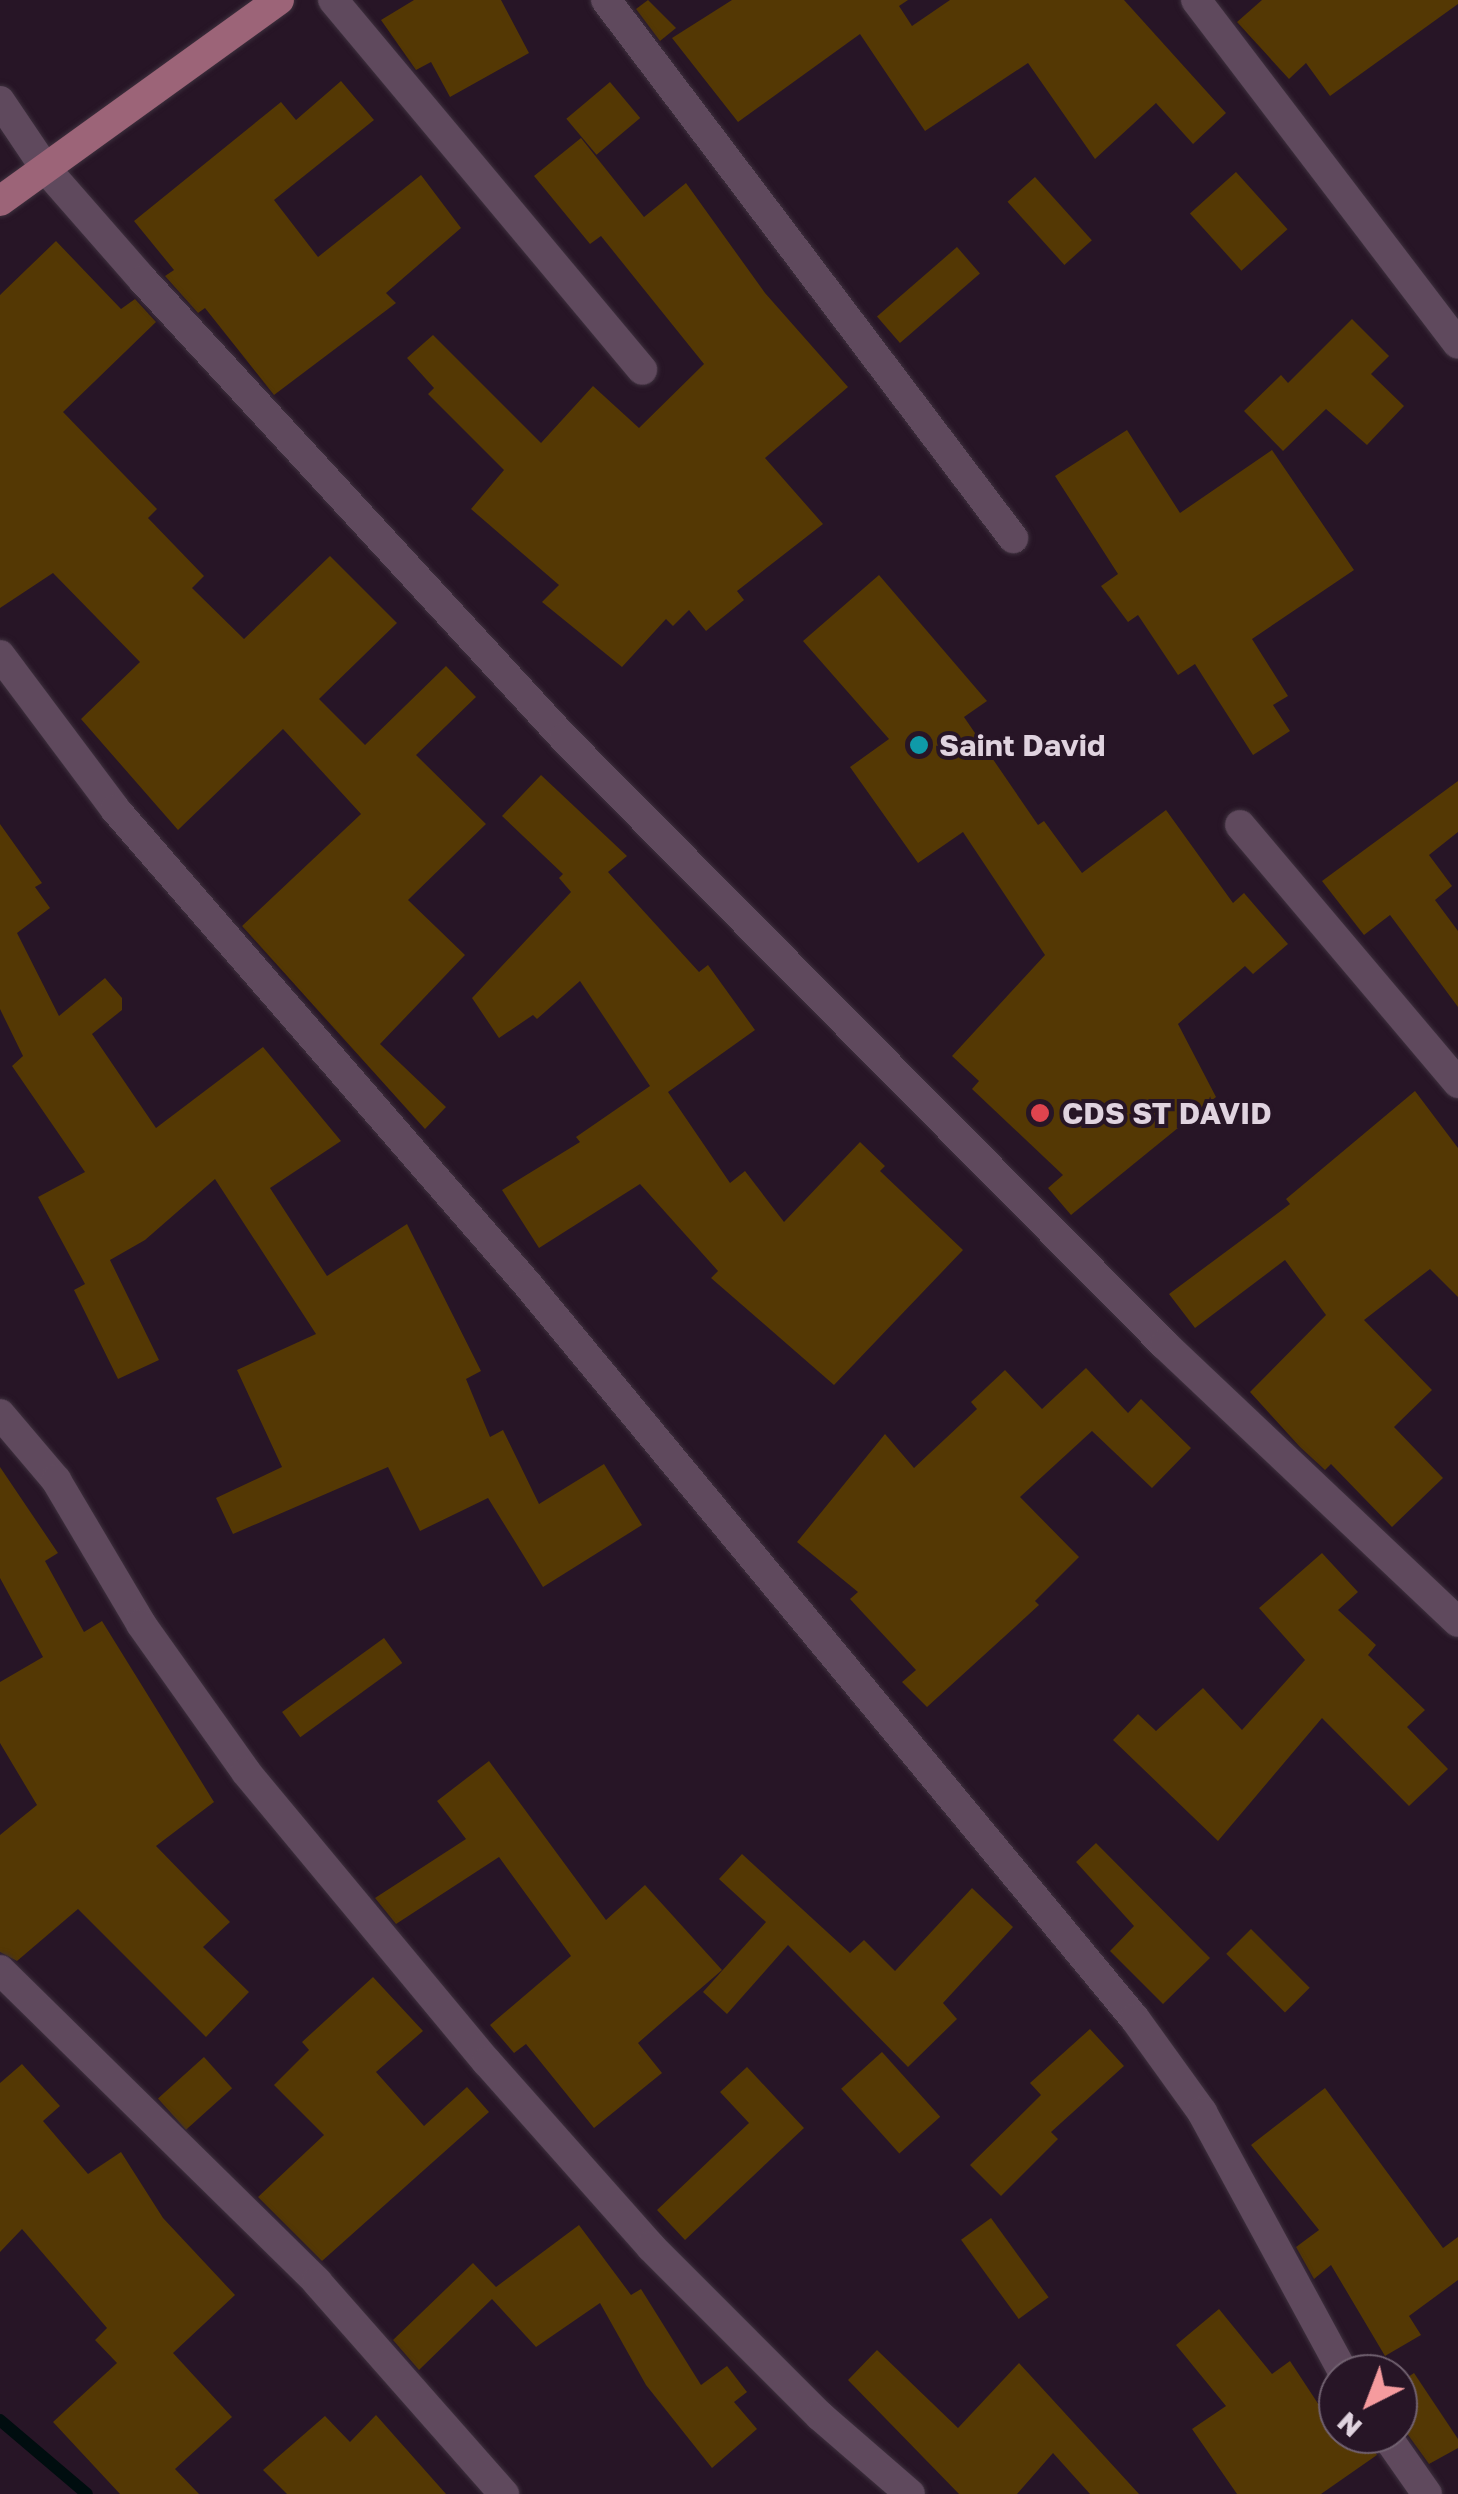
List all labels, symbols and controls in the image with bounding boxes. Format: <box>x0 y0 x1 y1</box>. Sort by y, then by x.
place label: Saint David <box>939 727 1105 763</box>
marker: Saint David <box>908 734 930 756</box>
place label: CDS ST DAVID <box>1062 1095 1272 1131</box>
marker: CDS ST DAVID <box>1027 1100 1053 1126</box>
north arrow <box>1318 2354 1418 2454</box>
text: N <box>1330 2406 1368 2445</box>

